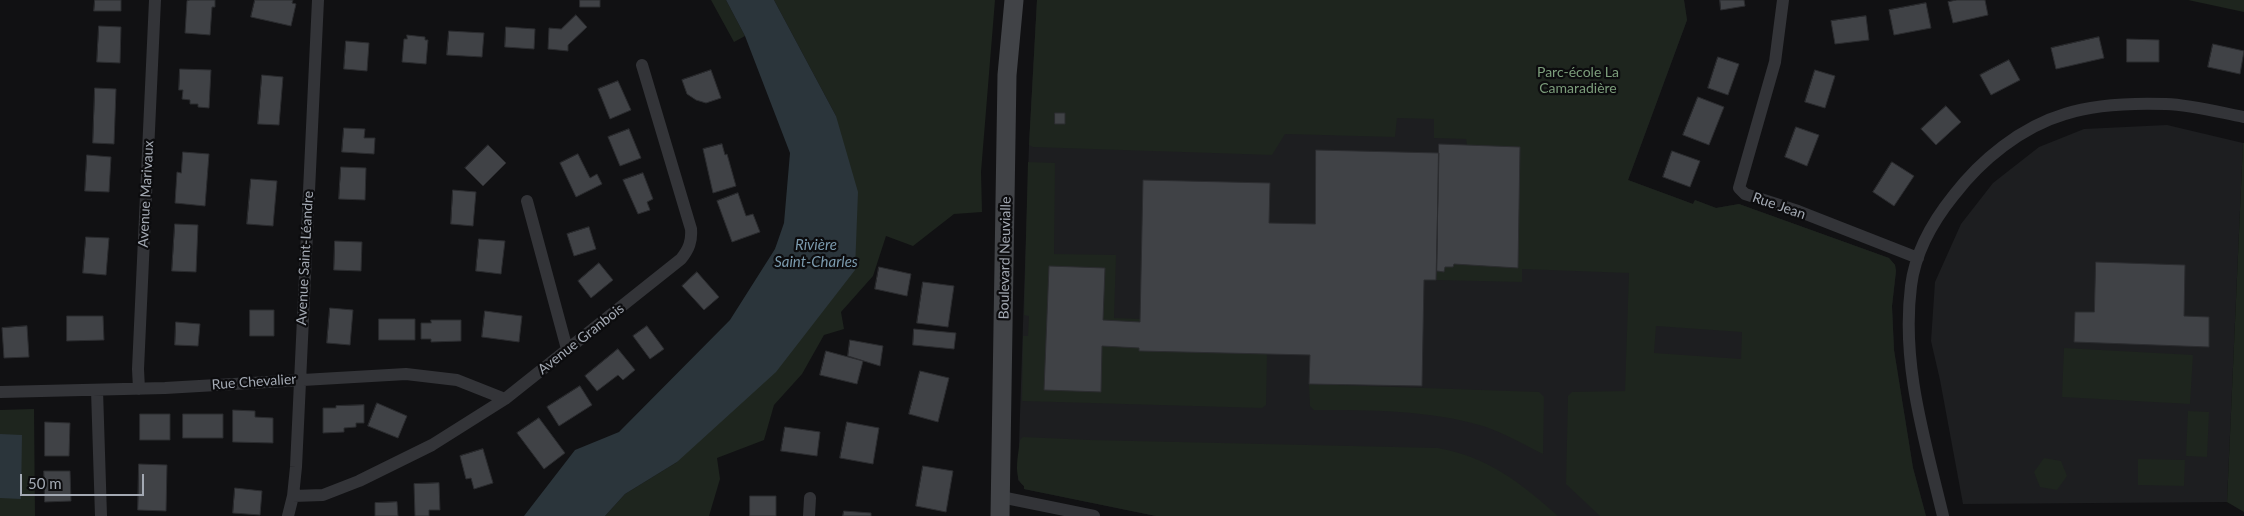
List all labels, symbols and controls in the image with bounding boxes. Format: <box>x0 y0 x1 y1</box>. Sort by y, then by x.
park label: Parc-école La Camaradière <box>1537 64 1619 96</box>
street label: Avenue Marivaux <box>135 140 157 248</box>
street label: Rue Jean <box>1750 189 1808 223</box>
street label: Avenue Saint-Léandre <box>293 190 317 326</box>
street label: Boulevard Neuvialle <box>996 197 1014 319</box>
water label: Rivière Saint-Charles <box>774 236 858 271</box>
street label: Avenue Granbois <box>534 300 628 378</box>
street label: Rue Chevalier <box>211 371 297 393</box>
scale bar <box>22 464 146 496</box>
text: 50 m <box>28 474 62 492</box>

